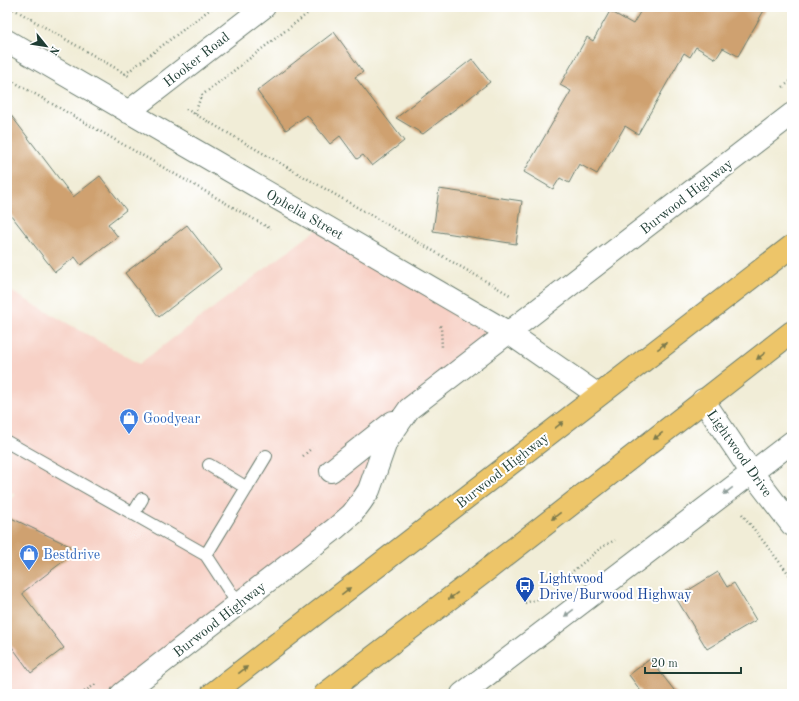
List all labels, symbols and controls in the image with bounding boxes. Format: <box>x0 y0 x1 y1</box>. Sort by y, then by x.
north arrow <box>26 26 66 66</box>
street label: Hooker Road <box>161 30 232 90</box>
text: N <box>46 44 60 57</box>
street label: Burwood Highway <box>638 156 736 237</box>
street label: Ophelia Street <box>263 187 346 243</box>
one-way arrow <box>657 342 668 350</box>
one-way arrow <box>756 352 767 360</box>
shop icon: Goodyear <box>118 407 140 435</box>
street label: Lightwood Drive <box>704 408 774 499</box>
place label: Goodyear <box>143 412 200 426</box>
one-way arrow <box>554 421 565 430</box>
street label: Burwood Highway <box>454 430 552 511</box>
one-way arrow <box>653 431 664 440</box>
one-way arrow <box>722 487 733 495</box>
one-way arrow <box>551 511 562 520</box>
shop icon: Bestdrive <box>18 543 40 571</box>
place label: Bestdrive <box>43 548 100 562</box>
place label: Lightwood Drive/Burwood Highway <box>539 572 692 602</box>
bus stop icon: Lightwood Drive/Burwood Highway <box>514 575 536 603</box>
street label: Burwood Highway <box>171 579 269 660</box>
one-way arrow <box>340 586 351 595</box>
one-way arrow <box>448 591 459 600</box>
one-way arrow <box>563 608 574 617</box>
scale bar <box>645 649 741 675</box>
text: 20 m <box>651 658 678 670</box>
one-way arrow <box>237 666 248 674</box>

